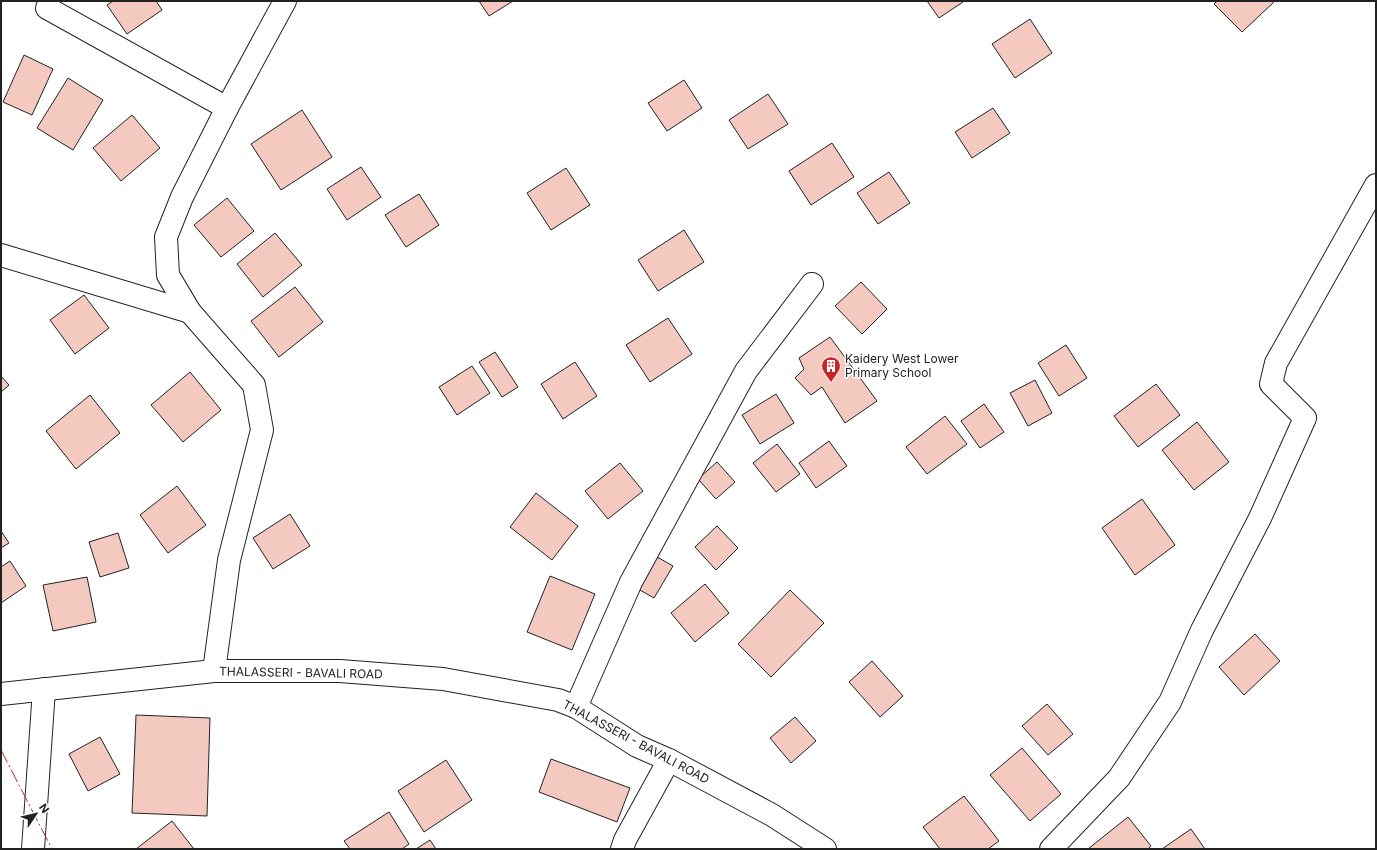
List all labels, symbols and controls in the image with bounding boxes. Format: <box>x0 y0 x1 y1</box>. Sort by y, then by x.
place label: Kaidery West Lower Primary School <box>845 351 959 380</box>
building icon: Kaidery West Lower Primary School <box>820 355 842 383</box>
street label: THALASSERI - BAVALI ROAD <box>219 664 383 681</box>
street label: THALASSERI - BAVALI ROAD <box>560 697 712 787</box>
north arrow <box>16 794 56 834</box>
text: N <box>36 801 52 816</box>

